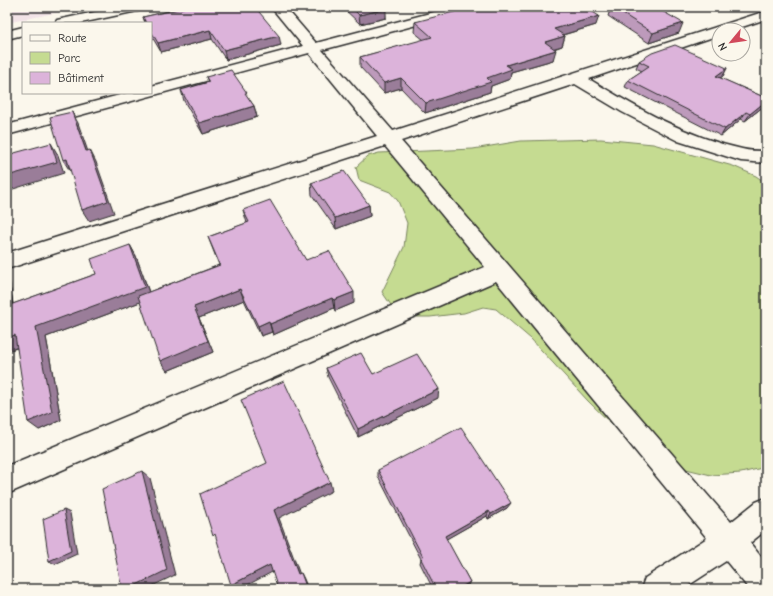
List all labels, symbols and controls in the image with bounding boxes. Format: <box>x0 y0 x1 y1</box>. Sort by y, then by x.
legend <box>22 22 152 94</box>
north arrow <box>711 22 751 62</box>
text: Route <box>58 31 87 45</box>
text: N <box>715 40 730 53</box>
text: Parc <box>58 51 81 65</box>
text: Bâtiment <box>58 71 104 85</box>

